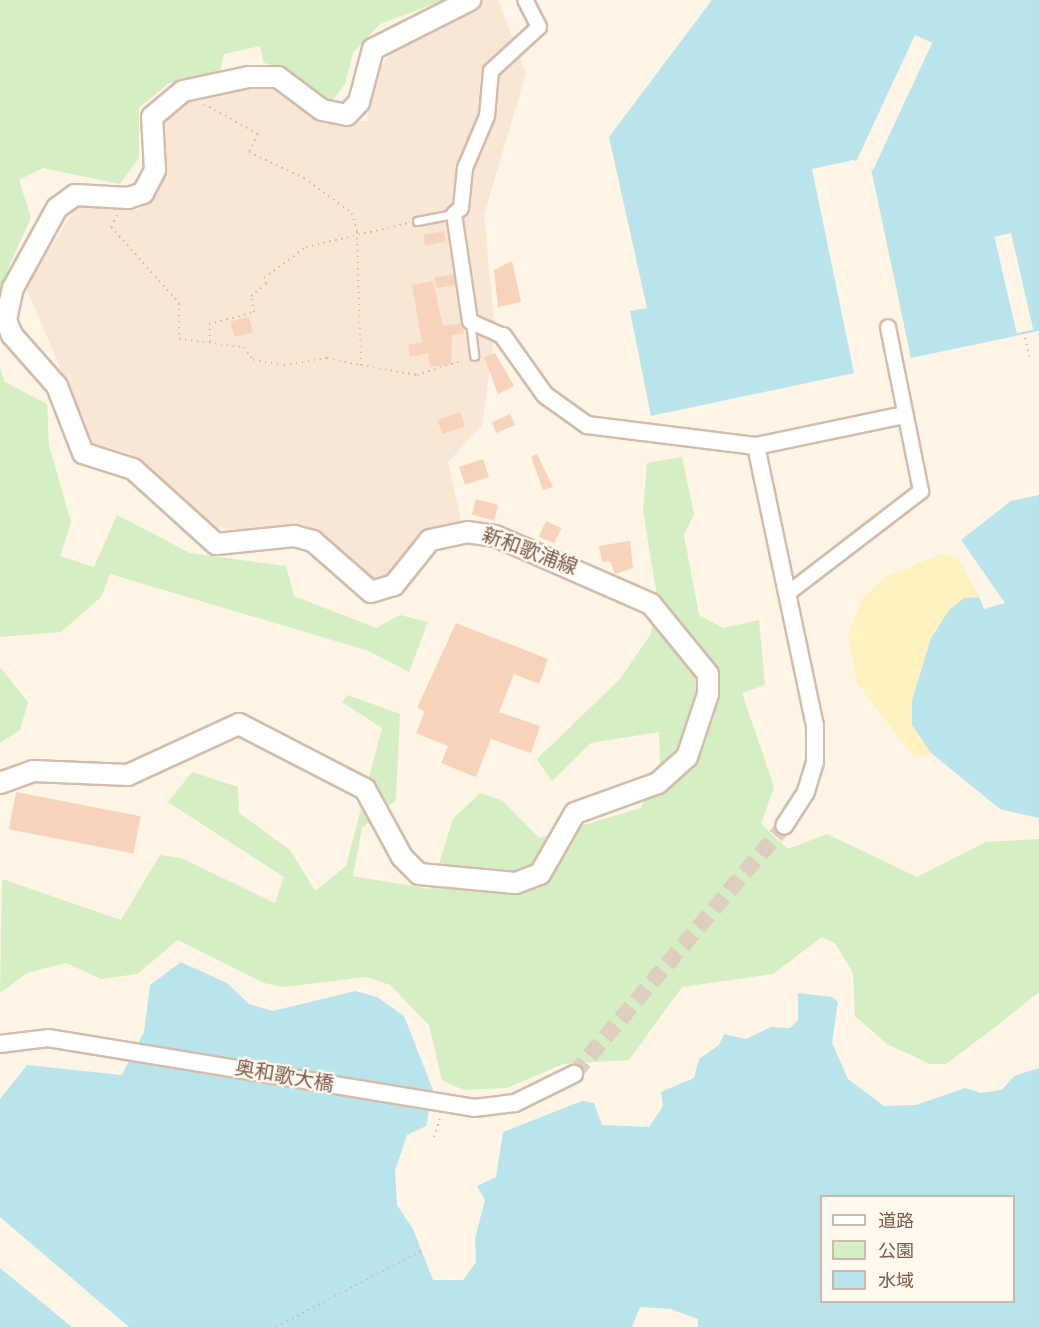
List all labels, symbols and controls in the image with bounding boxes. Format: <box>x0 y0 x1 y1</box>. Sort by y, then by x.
street label: 新和歌浦線 <box>478 525 580 581</box>
street label: 奥和歌大橋 <box>233 1057 335 1099</box>
legend <box>820 1195 1015 1303</box>
text: 道路 <box>878 1211 914 1234</box>
text: 公園 <box>878 1241 914 1264</box>
text: 水域 <box>878 1271 914 1294</box>

